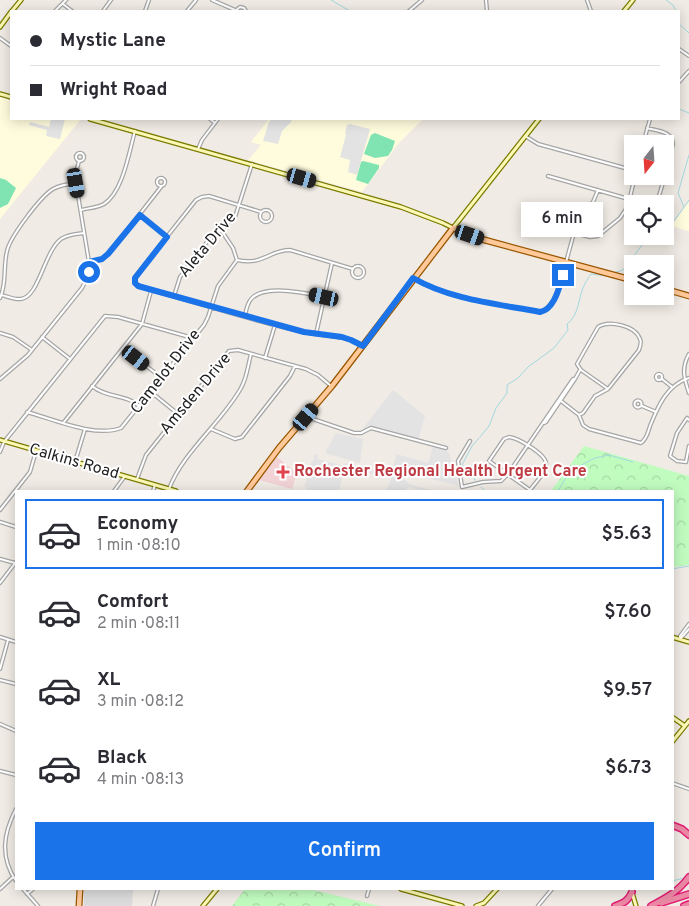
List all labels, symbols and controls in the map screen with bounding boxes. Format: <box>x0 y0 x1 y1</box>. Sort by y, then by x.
text: Mystic Lane <box>60 29 166 53</box>
text: Wright Road <box>60 78 167 102</box>
north arrow <box>624 135 674 185</box>
map controls <box>624 135 674 305</box>
car <box>66 167 85 199</box>
car <box>285 167 318 189</box>
button: locate <box>624 195 674 245</box>
callout: 6 min <box>522 202 604 238</box>
street label: Aleta Drive <box>175 208 241 282</box>
text: 6 min <box>541 209 583 229</box>
car <box>453 223 486 247</box>
button: layers <box>624 255 674 305</box>
route start <box>78 261 100 283</box>
route end <box>552 264 574 286</box>
car <box>307 286 340 308</box>
street label: Camelot Drive <box>127 326 205 418</box>
car <box>119 343 152 373</box>
street label: Amsden Drive <box>156 349 236 439</box>
car <box>290 401 321 433</box>
street label: Calkins Road <box>27 440 121 484</box>
place label: Rochester Regional Health Urgent Care <box>294 462 587 482</box>
marker: Rochester Regional Health Urgent Care <box>276 465 290 479</box>
icon: car <box>37 512 82 557</box>
text: Economy <box>97 512 178 536</box>
text: $5.63 <box>601 522 652 546</box>
text: 1 min · 08:10 <box>97 536 181 556</box>
icon: car <box>37 590 82 635</box>
text: Comfort <box>97 590 169 614</box>
text: $7.60 <box>604 600 652 624</box>
text: 2 min · 08:11 <box>97 614 180 634</box>
icon: car <box>37 668 82 713</box>
text: XL <box>97 668 120 692</box>
text: $9.57 <box>603 678 652 702</box>
text: 3 min · 08:12 <box>97 692 184 712</box>
icon: car <box>37 746 82 791</box>
text: Black <box>97 746 147 770</box>
text: $6.73 <box>605 756 652 780</box>
text: 4 min · 08:13 <box>97 770 184 790</box>
button: Confirm <box>35 822 654 880</box>

